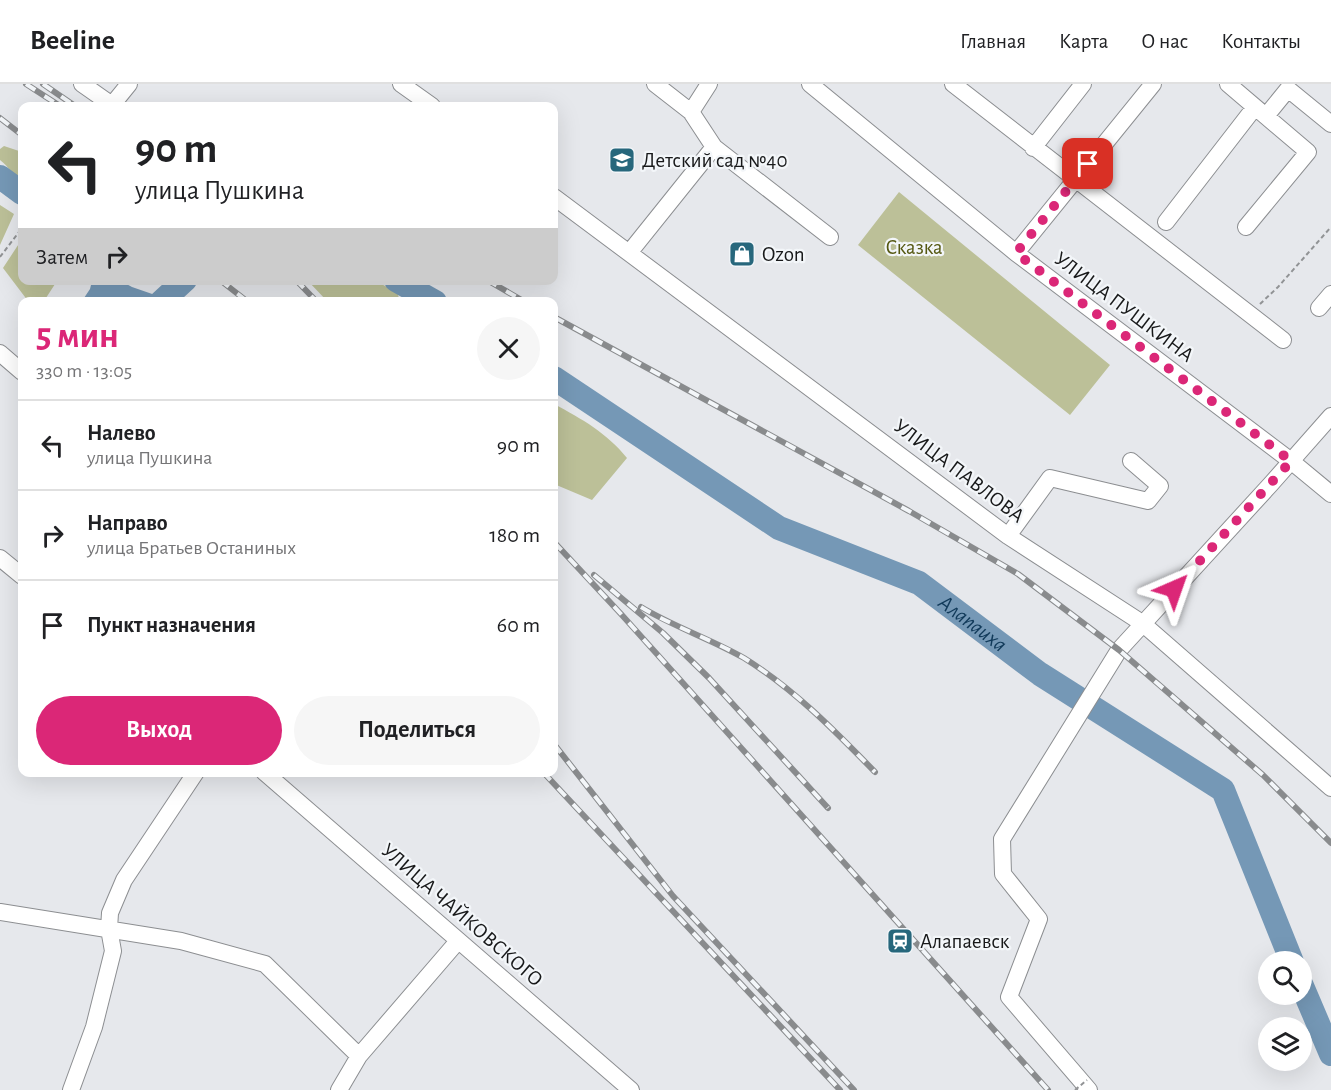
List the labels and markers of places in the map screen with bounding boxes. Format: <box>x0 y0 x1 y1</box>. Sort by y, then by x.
pin <box>1062 138 1113 189</box>
school or university icon: Детский сад №40 <box>607 145 637 175</box>
place label: Детский сад №40 <box>642 150 788 171</box>
shop icon: Ozon <box>727 239 757 269</box>
place label: Ozon <box>762 244 805 265</box>
station icon: Алапаевск <box>885 926 915 956</box>
place label: Алапаевск <box>920 931 1010 952</box>

